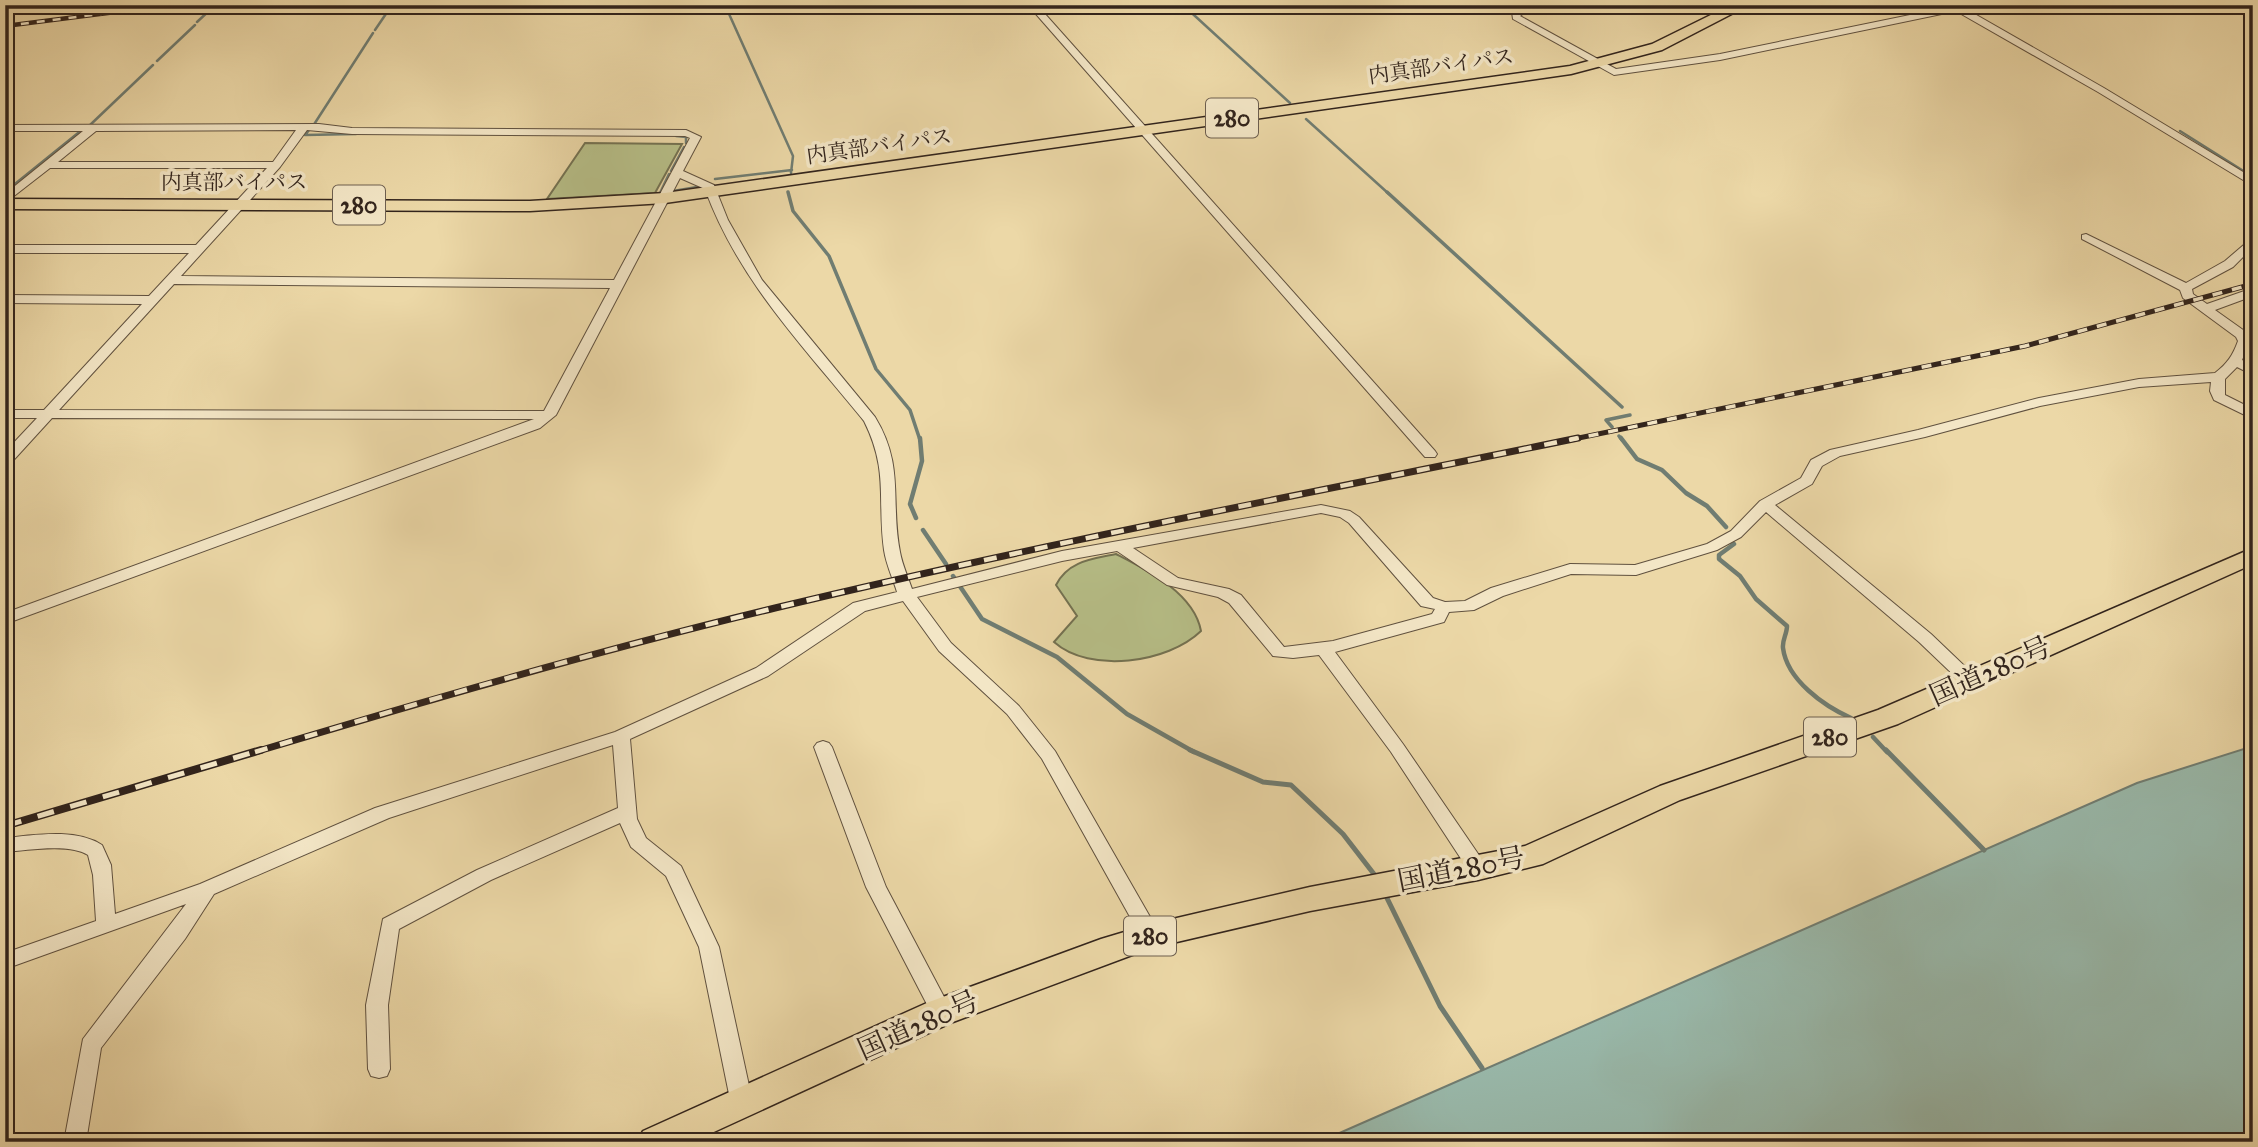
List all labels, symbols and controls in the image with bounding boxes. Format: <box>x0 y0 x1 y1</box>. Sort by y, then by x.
street label: 内真部バイパス <box>1367 43 1515 89</box>
road number: 280 <box>1206 99 1258 138</box>
street label: 内真部バイパス <box>805 123 953 169</box>
street label: 内真部バイパス <box>161 169 307 195</box>
road number: 280 <box>333 186 385 224</box>
street label: 国道280号 <box>1924 629 2056 713</box>
road number: 280 <box>1804 718 1856 757</box>
street label: 国道280号 <box>1394 840 1528 898</box>
road number: 280 <box>1124 917 1176 956</box>
street label: 国道280号 <box>852 983 984 1067</box>

